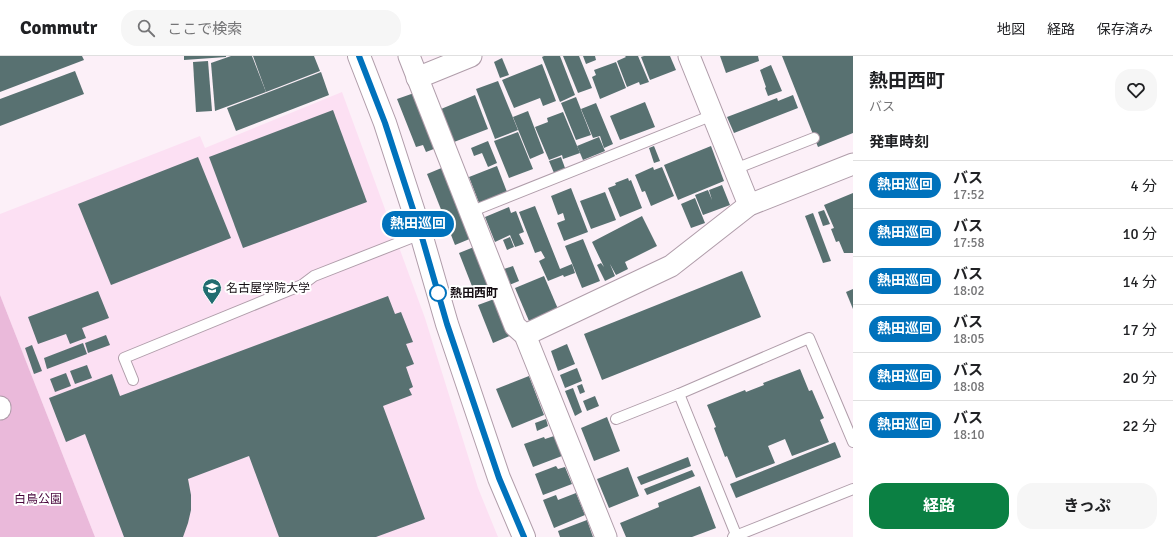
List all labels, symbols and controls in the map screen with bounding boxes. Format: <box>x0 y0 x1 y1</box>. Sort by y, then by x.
search box <box>121 10 401 46</box>
text: Commutr <box>20 16 97 40</box>
icon: search <box>135 17 157 39</box>
text: ここで検索 <box>167 20 242 38</box>
text: 地図 <box>997 21 1025 38</box>
text: 経路 <box>1047 21 1075 38</box>
text: 保存済み <box>1097 21 1153 38</box>
text: 熱田西町 <box>869 69 945 93</box>
button: heart <box>1115 69 1157 111</box>
text: バス <box>869 99 895 115</box>
text: 発車時刻 <box>869 133 929 151</box>
text: バス <box>953 169 983 187</box>
text: 熱田巡回 <box>877 176 933 193</box>
text: 4 分 <box>1131 177 1157 195</box>
text: 17:52 <box>953 187 985 203</box>
line badge: 熱田巡回 <box>390 211 446 237</box>
text: 熱田巡回 <box>390 215 446 232</box>
text: バス <box>953 217 983 235</box>
text: 熱田巡回 <box>877 224 933 241</box>
text: 10 分 <box>1123 225 1157 243</box>
text: 17:58 <box>953 235 985 251</box>
text: バス <box>953 265 983 283</box>
text: 熱田巡回 <box>877 272 933 289</box>
text: 14 分 <box>1123 273 1157 291</box>
school or university icon: 名古屋学院大学 <box>201 277 223 305</box>
place label: 名古屋学院大学 <box>226 281 310 296</box>
text: 18:02 <box>953 283 985 299</box>
marker: 熱田西町 <box>429 284 447 302</box>
place label: 熱田西町 <box>450 286 498 301</box>
text: バス <box>953 313 983 331</box>
text: 熱田巡回 <box>877 320 933 337</box>
text: 17 分 <box>1123 321 1157 339</box>
text: 18:05 <box>953 331 985 347</box>
text: バス <box>953 361 983 379</box>
text: 熱田巡回 <box>877 368 933 385</box>
text: 20 分 <box>1123 369 1157 387</box>
text: 18:08 <box>953 379 985 395</box>
text: バス <box>953 409 983 427</box>
text: 熱田巡回 <box>877 416 933 433</box>
text: 22 分 <box>1123 417 1157 435</box>
text: 18:10 <box>953 427 985 443</box>
button: 経路 <box>869 483 1009 529</box>
button: きっぷ <box>1017 483 1157 529</box>
park label: 白鳥公園 <box>14 492 62 507</box>

